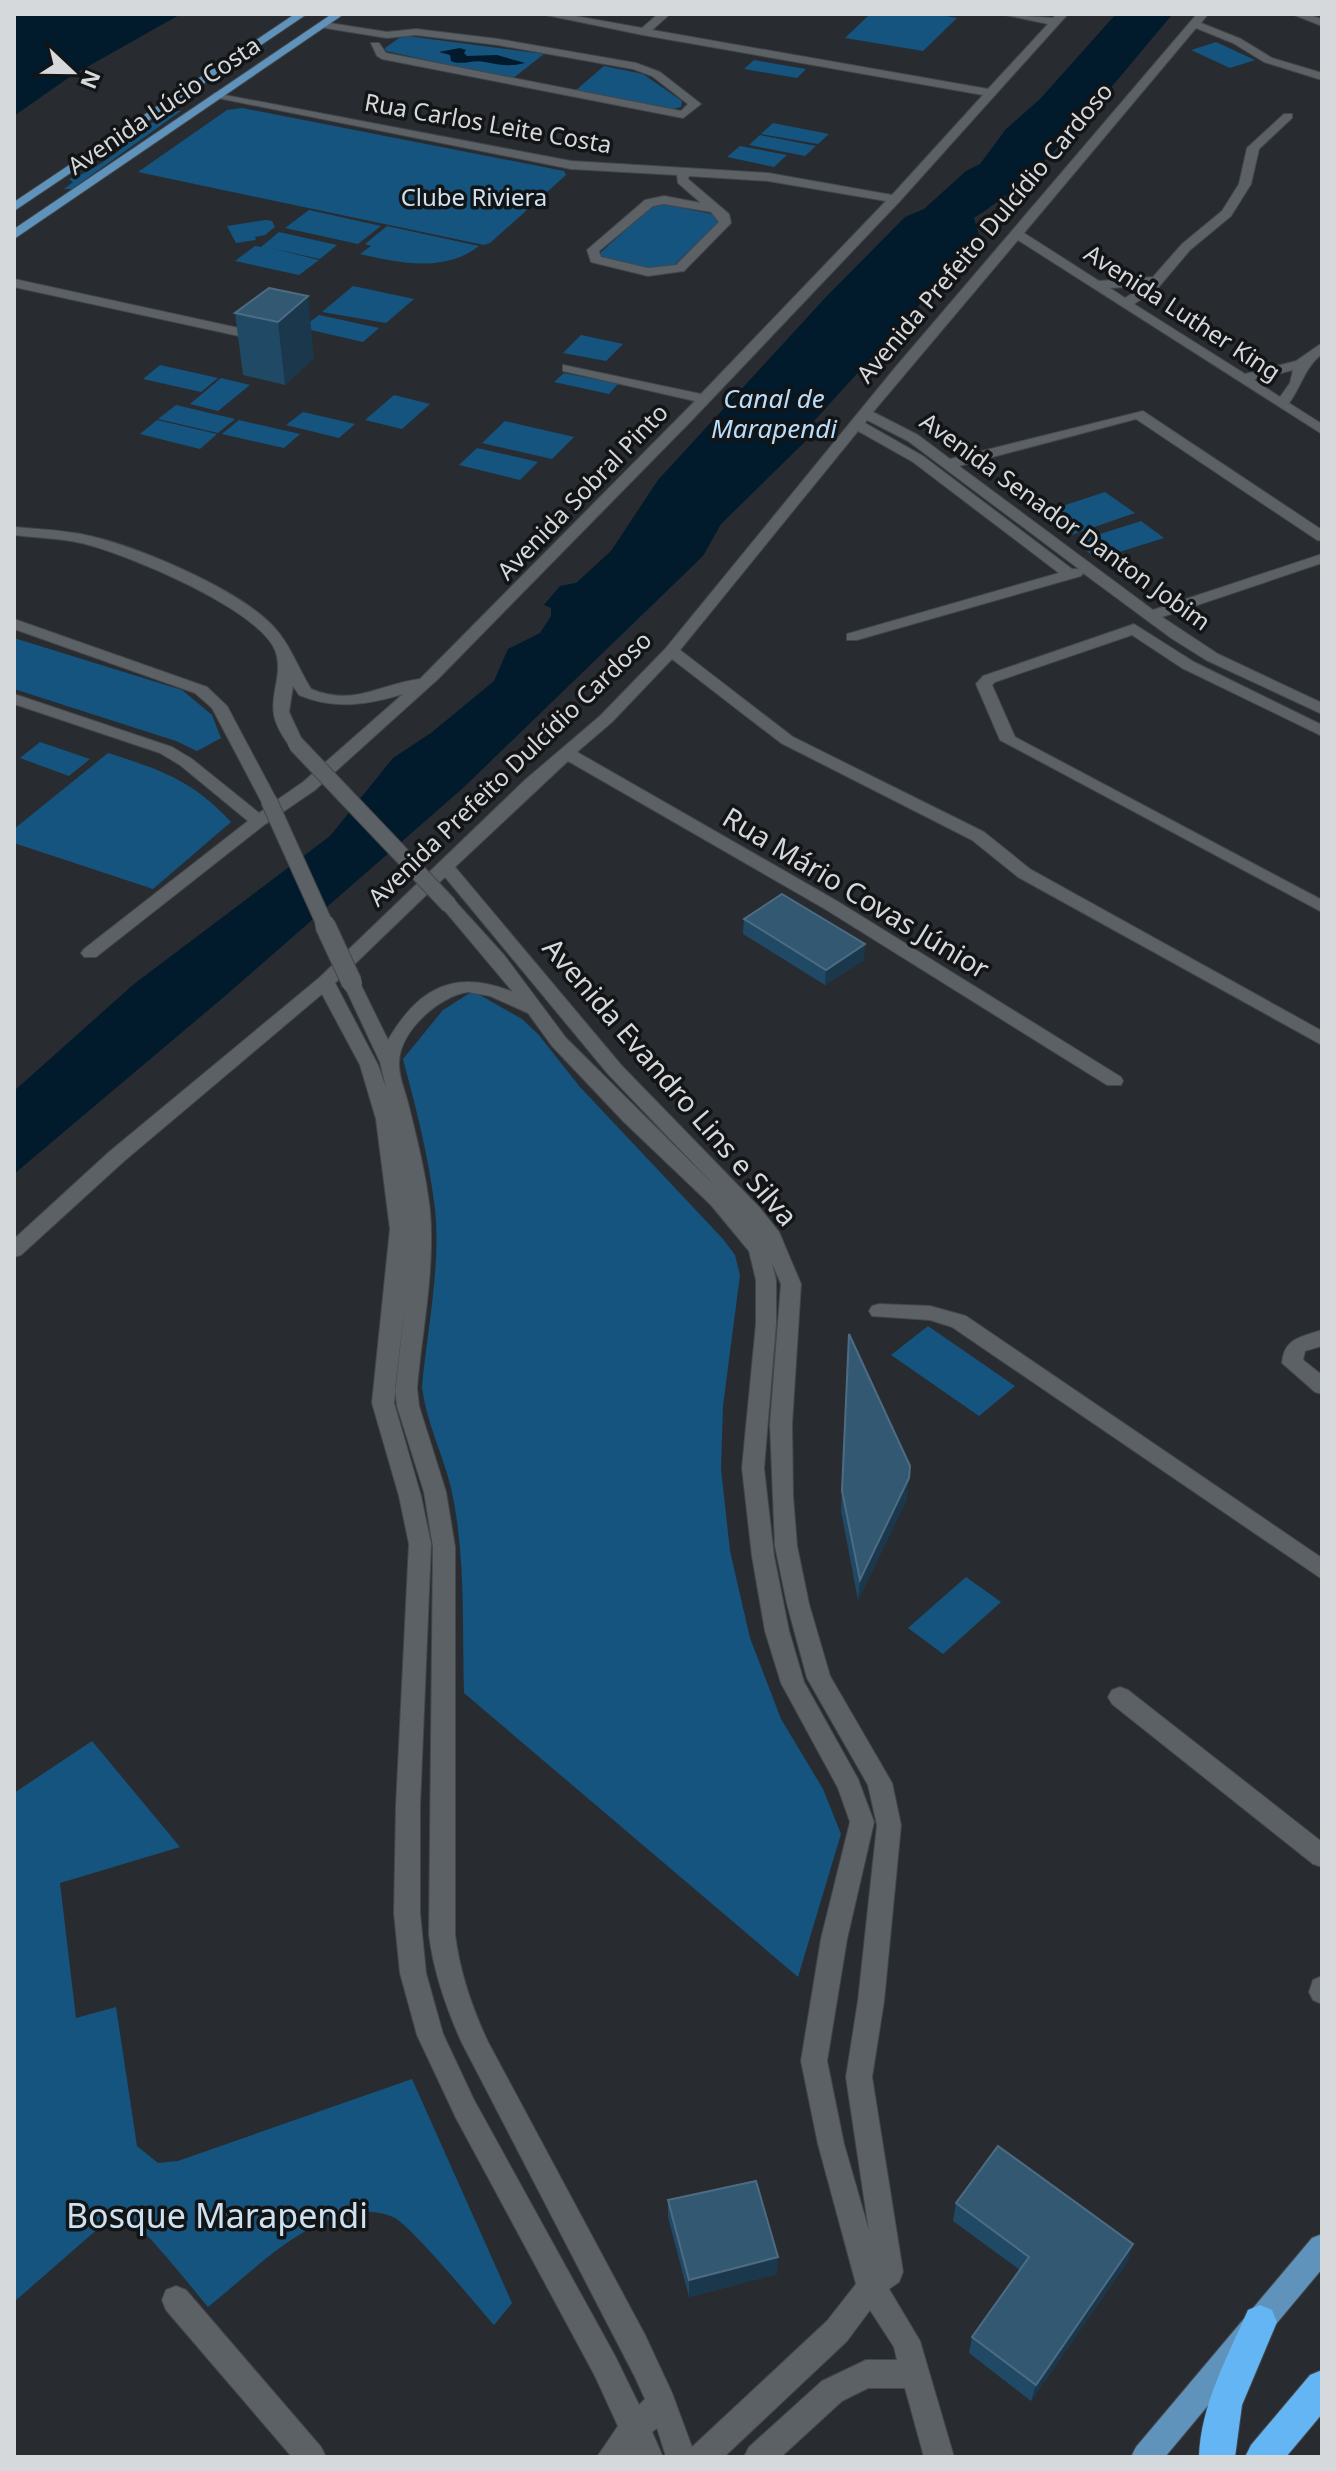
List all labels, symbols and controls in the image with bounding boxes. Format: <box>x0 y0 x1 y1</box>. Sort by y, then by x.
street label: Avenida Lúcio Costa <box>60 28 266 182</box>
north arrow <box>32 32 112 112</box>
text: N <box>74 66 109 94</box>
street label: Avenida Prefeito Dulcídio Cardoso <box>848 75 1120 389</box>
street label: Rua Carlos Leite Costa <box>362 85 614 161</box>
park label: Clube Riviera <box>401 180 547 213</box>
street label: Avenida Luther King <box>1078 236 1287 388</box>
water label: Canal de Marapendi <box>711 380 838 446</box>
street label: Avenida Sobral Pinto <box>489 396 675 586</box>
street label: Avenida Senador Danton Jobim <box>914 404 1218 637</box>
street label: Avenida Prefeito Dulcídio Cardoso <box>360 623 658 913</box>
street label: Rua Mário Covas Júnior <box>716 797 997 987</box>
street label: Avenida Evandro Lins e Silva <box>535 929 807 1234</box>
park label: Bosque Marapendi <box>66 2192 368 2238</box>

